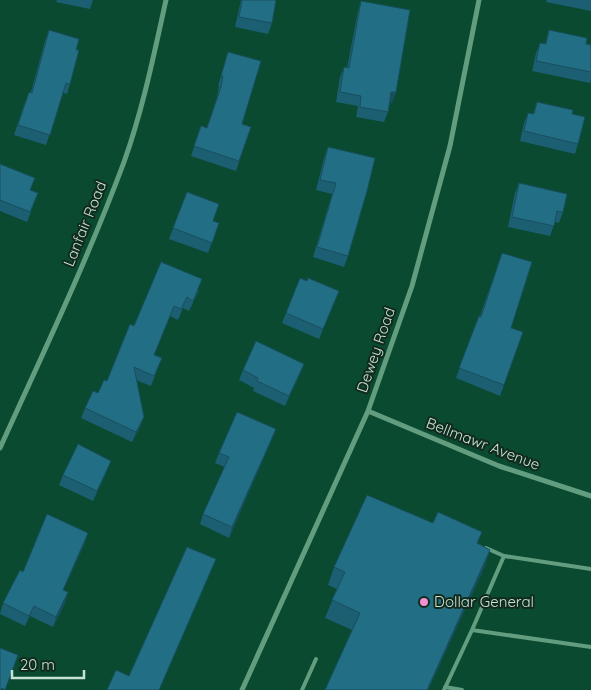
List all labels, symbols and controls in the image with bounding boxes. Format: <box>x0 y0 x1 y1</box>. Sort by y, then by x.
street label: Lanfair Road <box>59 178 110 269</box>
street label: Dewey Road <box>352 305 399 395</box>
street label: Bellmawr Avenue <box>424 413 543 474</box>
place label: Dollar General <box>434 592 534 611</box>
marker: Dollar General <box>418 596 430 608</box>
scale bar <box>12 648 85 680</box>
text: 20 m <box>20 655 55 674</box>

